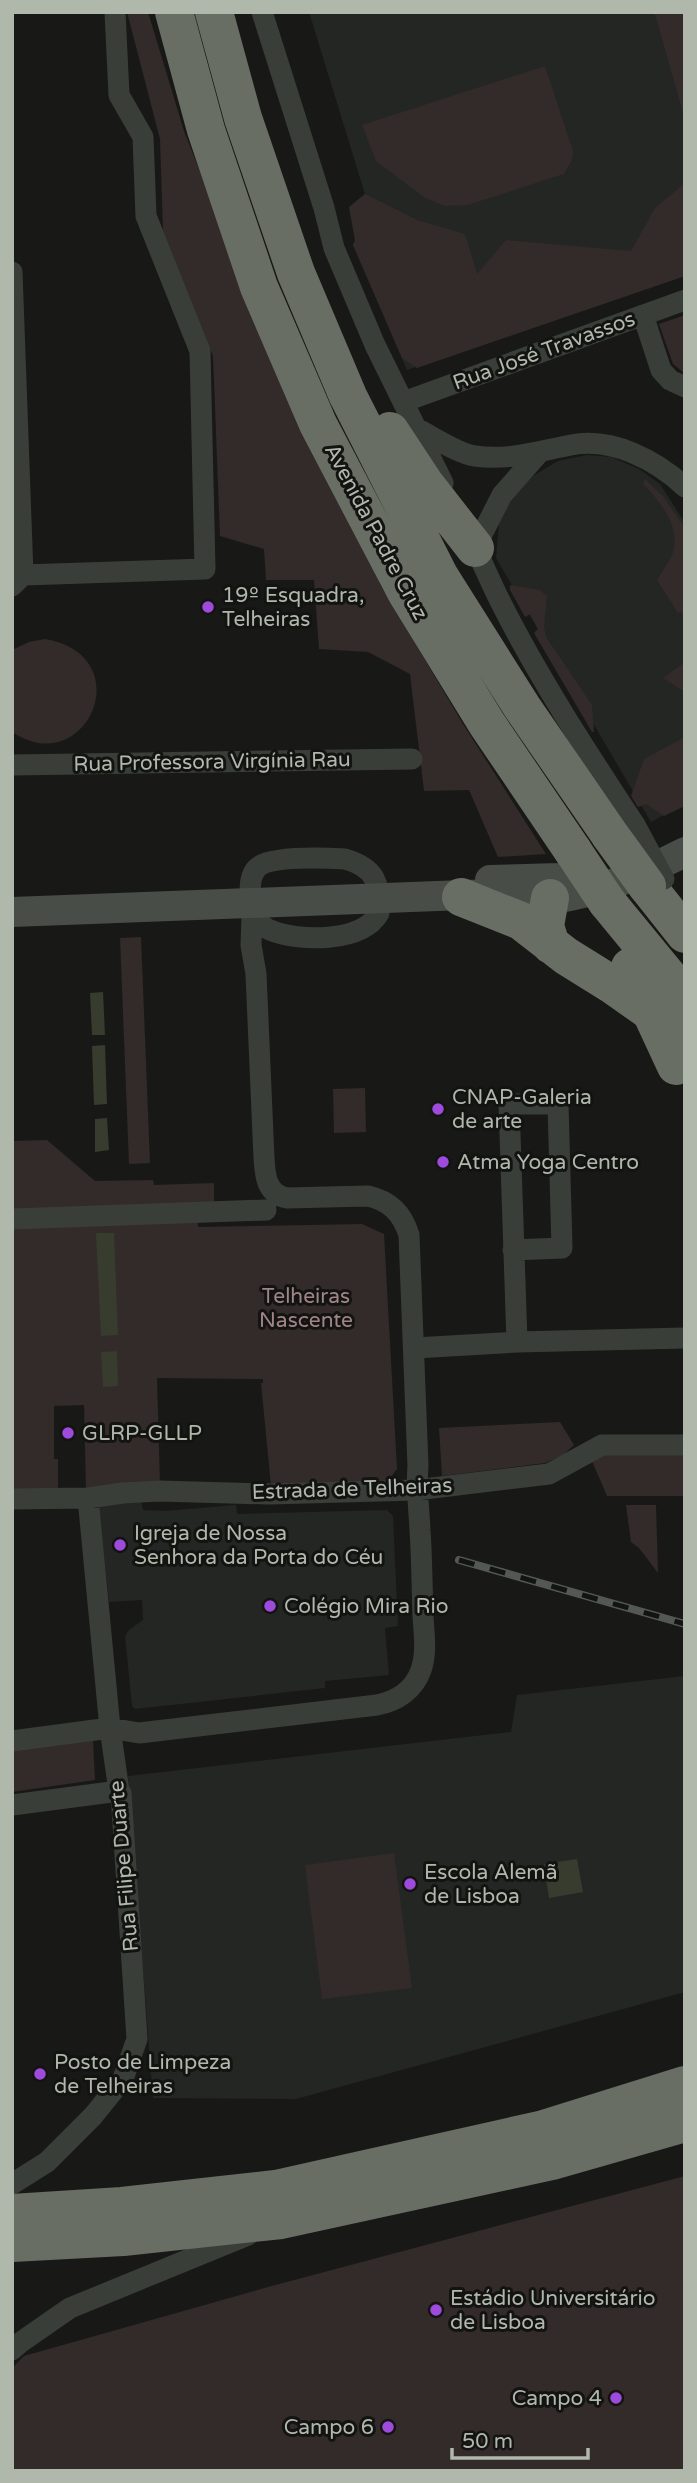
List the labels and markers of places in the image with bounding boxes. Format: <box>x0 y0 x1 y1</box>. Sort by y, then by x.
place label: 19º Esquadra, Telheiras <box>222 583 364 632</box>
marker: 19º Esquadra, Telheiras <box>200 599 216 615</box>
place label: CNAP-Galeria de arte <box>452 1085 592 1134</box>
marker: CNAP-Galeria de arte <box>430 1101 446 1117</box>
place label: Atma Yoga Centro <box>457 1150 639 1175</box>
marker: Atma Yoga Centro <box>435 1154 451 1170</box>
place label: GLRP-GLLP <box>82 1421 202 1446</box>
marker: GLRP-GLLP <box>60 1425 76 1441</box>
place label: Igreja de Nossa Senhora da Porta do Céu <box>134 1521 383 1570</box>
marker: Igreja de Nossa Senhora da Porta do Céu <box>112 1537 128 1553</box>
place label: Colégio Mira Rio <box>284 1594 448 1619</box>
marker: Colégio Mira Rio <box>262 1598 278 1614</box>
place label: Escola Alemã de Lisboa <box>424 1860 557 1909</box>
marker: Escola Alemã de Lisboa <box>402 1876 418 1892</box>
place label: Posto de Limpeza de Telheiras <box>54 2050 231 2099</box>
marker: Posto de Limpeza de Telheiras <box>32 2066 48 2082</box>
place label: Estádio Universitário de Lisboa <box>450 2286 655 2335</box>
marker: Estádio Universitário de Lisboa <box>428 2302 444 2318</box>
place label: Campo 4 <box>512 2386 602 2411</box>
marker: Campo 4 <box>608 2390 624 2406</box>
place label: Campo 6 <box>284 2415 374 2440</box>
marker: Campo 6 <box>380 2419 396 2435</box>

